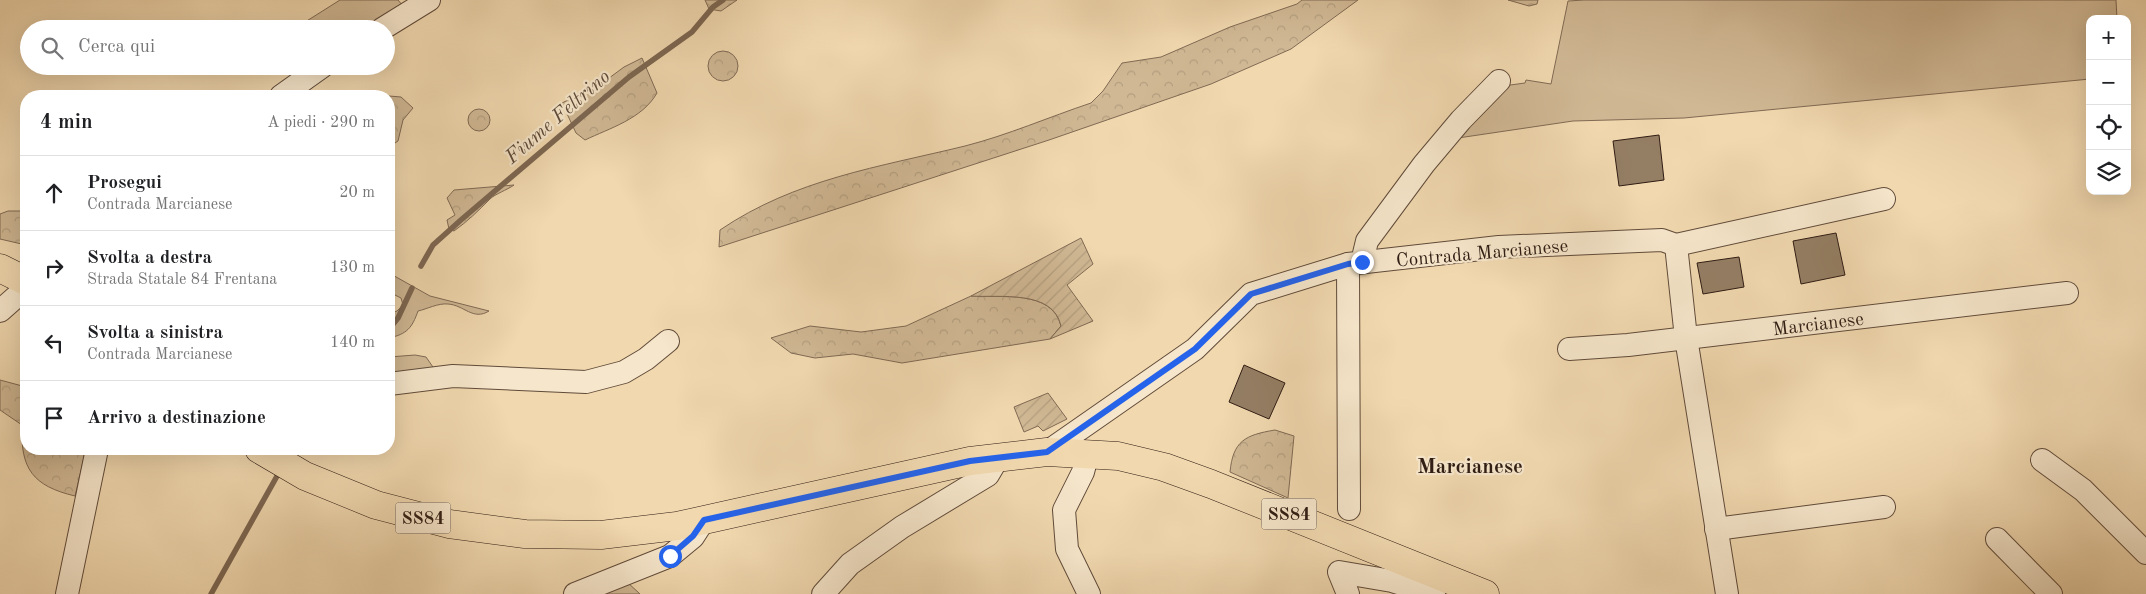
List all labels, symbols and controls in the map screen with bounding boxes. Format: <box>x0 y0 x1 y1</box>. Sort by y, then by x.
map controls <box>2086 15 2131 195</box>
button: + <box>2086 15 2131 60</box>
search box <box>20 20 395 75</box>
icon: search <box>38 34 66 62</box>
text: Cerca qui <box>78 38 155 57</box>
button: − <box>2086 60 2131 105</box>
water label: Fiume Feltrino <box>501 67 615 169</box>
button: locate <box>2086 105 2131 150</box>
text: 4 min <box>40 112 93 133</box>
text: A piedi · 290 m <box>267 115 375 131</box>
button: layers <box>2086 150 2131 195</box>
text: Prosegui <box>87 174 162 193</box>
icon: ahead <box>40 179 68 207</box>
text: 20 m <box>339 185 375 201</box>
text: Contrada Marcianese <box>87 197 232 213</box>
street label: Contrada Marcianese <box>1395 237 1569 271</box>
text: Svolta a destra <box>87 249 212 268</box>
route end <box>1351 251 1374 274</box>
icon: right <box>40 254 68 282</box>
text: 130 m <box>330 260 375 276</box>
text: Strada Statale 84 Frentana <box>87 272 277 288</box>
street label: Marcianese <box>1772 310 1865 341</box>
text: Svolta a sinistra <box>87 324 223 343</box>
icon: left <box>40 329 68 357</box>
text: 140 m <box>330 335 375 351</box>
text: Contrada Marcianese <box>87 347 232 363</box>
icon: arrive <box>40 404 68 432</box>
text: Arrivo a destinazione <box>87 409 266 428</box>
district label: Marcianese <box>1417 457 1523 478</box>
road number: SS84 <box>1262 498 1316 530</box>
road number: SS84 <box>396 502 450 534</box>
route start <box>659 545 682 568</box>

